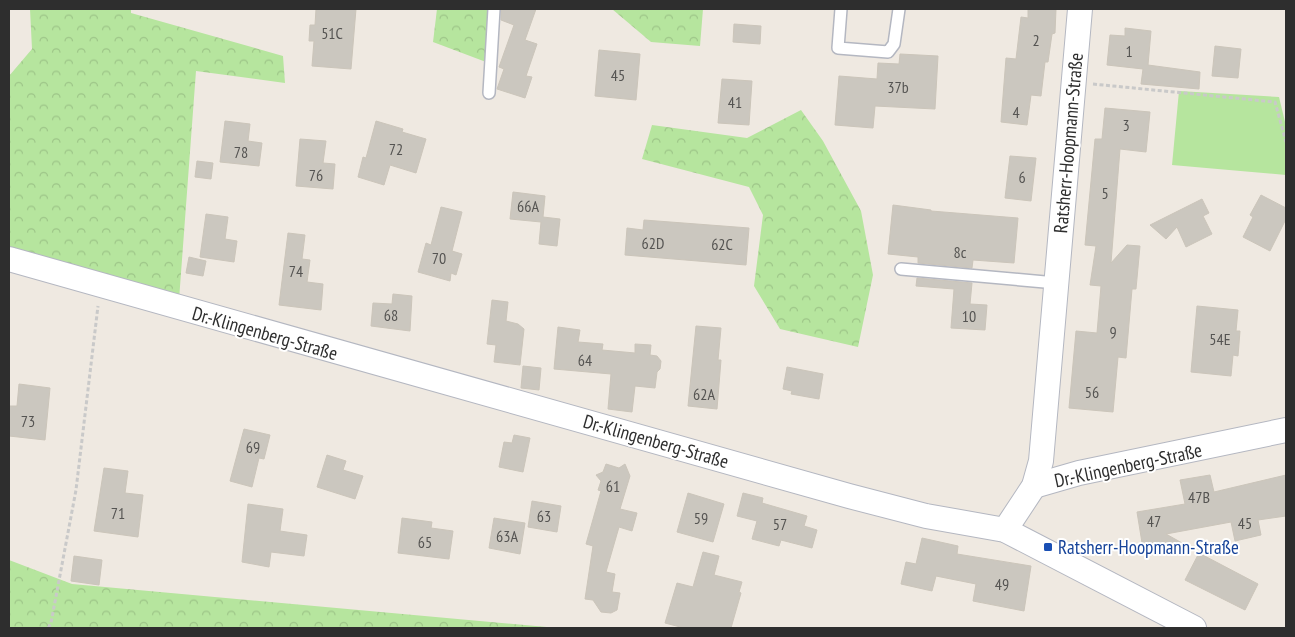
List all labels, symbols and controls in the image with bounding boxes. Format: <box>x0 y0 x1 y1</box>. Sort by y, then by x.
house number: 51C <box>321 23 343 43</box>
house number: 2 <box>1032 30 1040 50</box>
house number: 1 <box>1125 41 1133 61</box>
street label: Ratsherr-Hoopmann-Straße <box>1048 52 1088 234</box>
house number: 45 <box>611 65 625 85</box>
house number: 37b <box>887 77 909 97</box>
house number: 41 <box>728 92 742 112</box>
house number: 4 <box>1012 102 1020 122</box>
house number: 3 <box>1122 115 1130 135</box>
house number: 72 <box>389 139 403 159</box>
house number: 78 <box>234 142 248 162</box>
house number: 76 <box>309 165 323 185</box>
house number: 6 <box>1018 167 1026 187</box>
house number: 5 <box>1101 183 1109 203</box>
house number: 66A <box>517 196 539 216</box>
house number: 62D <box>642 233 664 253</box>
house number: 62C <box>711 234 733 254</box>
house number: 8c <box>954 242 967 262</box>
house number: 70 <box>432 248 446 268</box>
house number: 74 <box>289 261 303 281</box>
street label: Dr.-Klingenberg-Straße <box>190 301 341 365</box>
house number: 68 <box>384 305 398 325</box>
house number: 10 <box>962 306 976 326</box>
house number: 9 <box>1109 322 1117 342</box>
house number: 54E <box>1209 329 1231 349</box>
house number: 64 <box>578 350 592 370</box>
house number: 56 <box>1085 382 1099 402</box>
house number: 62A <box>693 384 715 404</box>
street label: Dr.-Klingenberg-Straße <box>581 409 732 473</box>
house number: 73 <box>21 411 35 431</box>
house number: 69 <box>246 437 260 457</box>
street label: Dr.-Klingenberg-Straße <box>1052 438 1204 492</box>
house number: 61 <box>606 476 620 496</box>
house number: 47B <box>1188 487 1210 507</box>
house number: 71 <box>111 503 125 523</box>
house number: 63 <box>537 506 551 526</box>
house number: 59 <box>694 508 708 528</box>
house number: 47 <box>1147 511 1161 531</box>
house number: 45 <box>1238 513 1252 533</box>
house number: 57 <box>773 514 787 534</box>
house number: 63A <box>496 526 518 546</box>
house number: 65 <box>418 532 432 552</box>
place label: Ratsherr-Hoopmann-Straße <box>1058 535 1239 559</box>
marker: Ratsherr-Hoopmann-Straße <box>1042 541 1054 553</box>
house number: 49 <box>995 574 1009 594</box>

